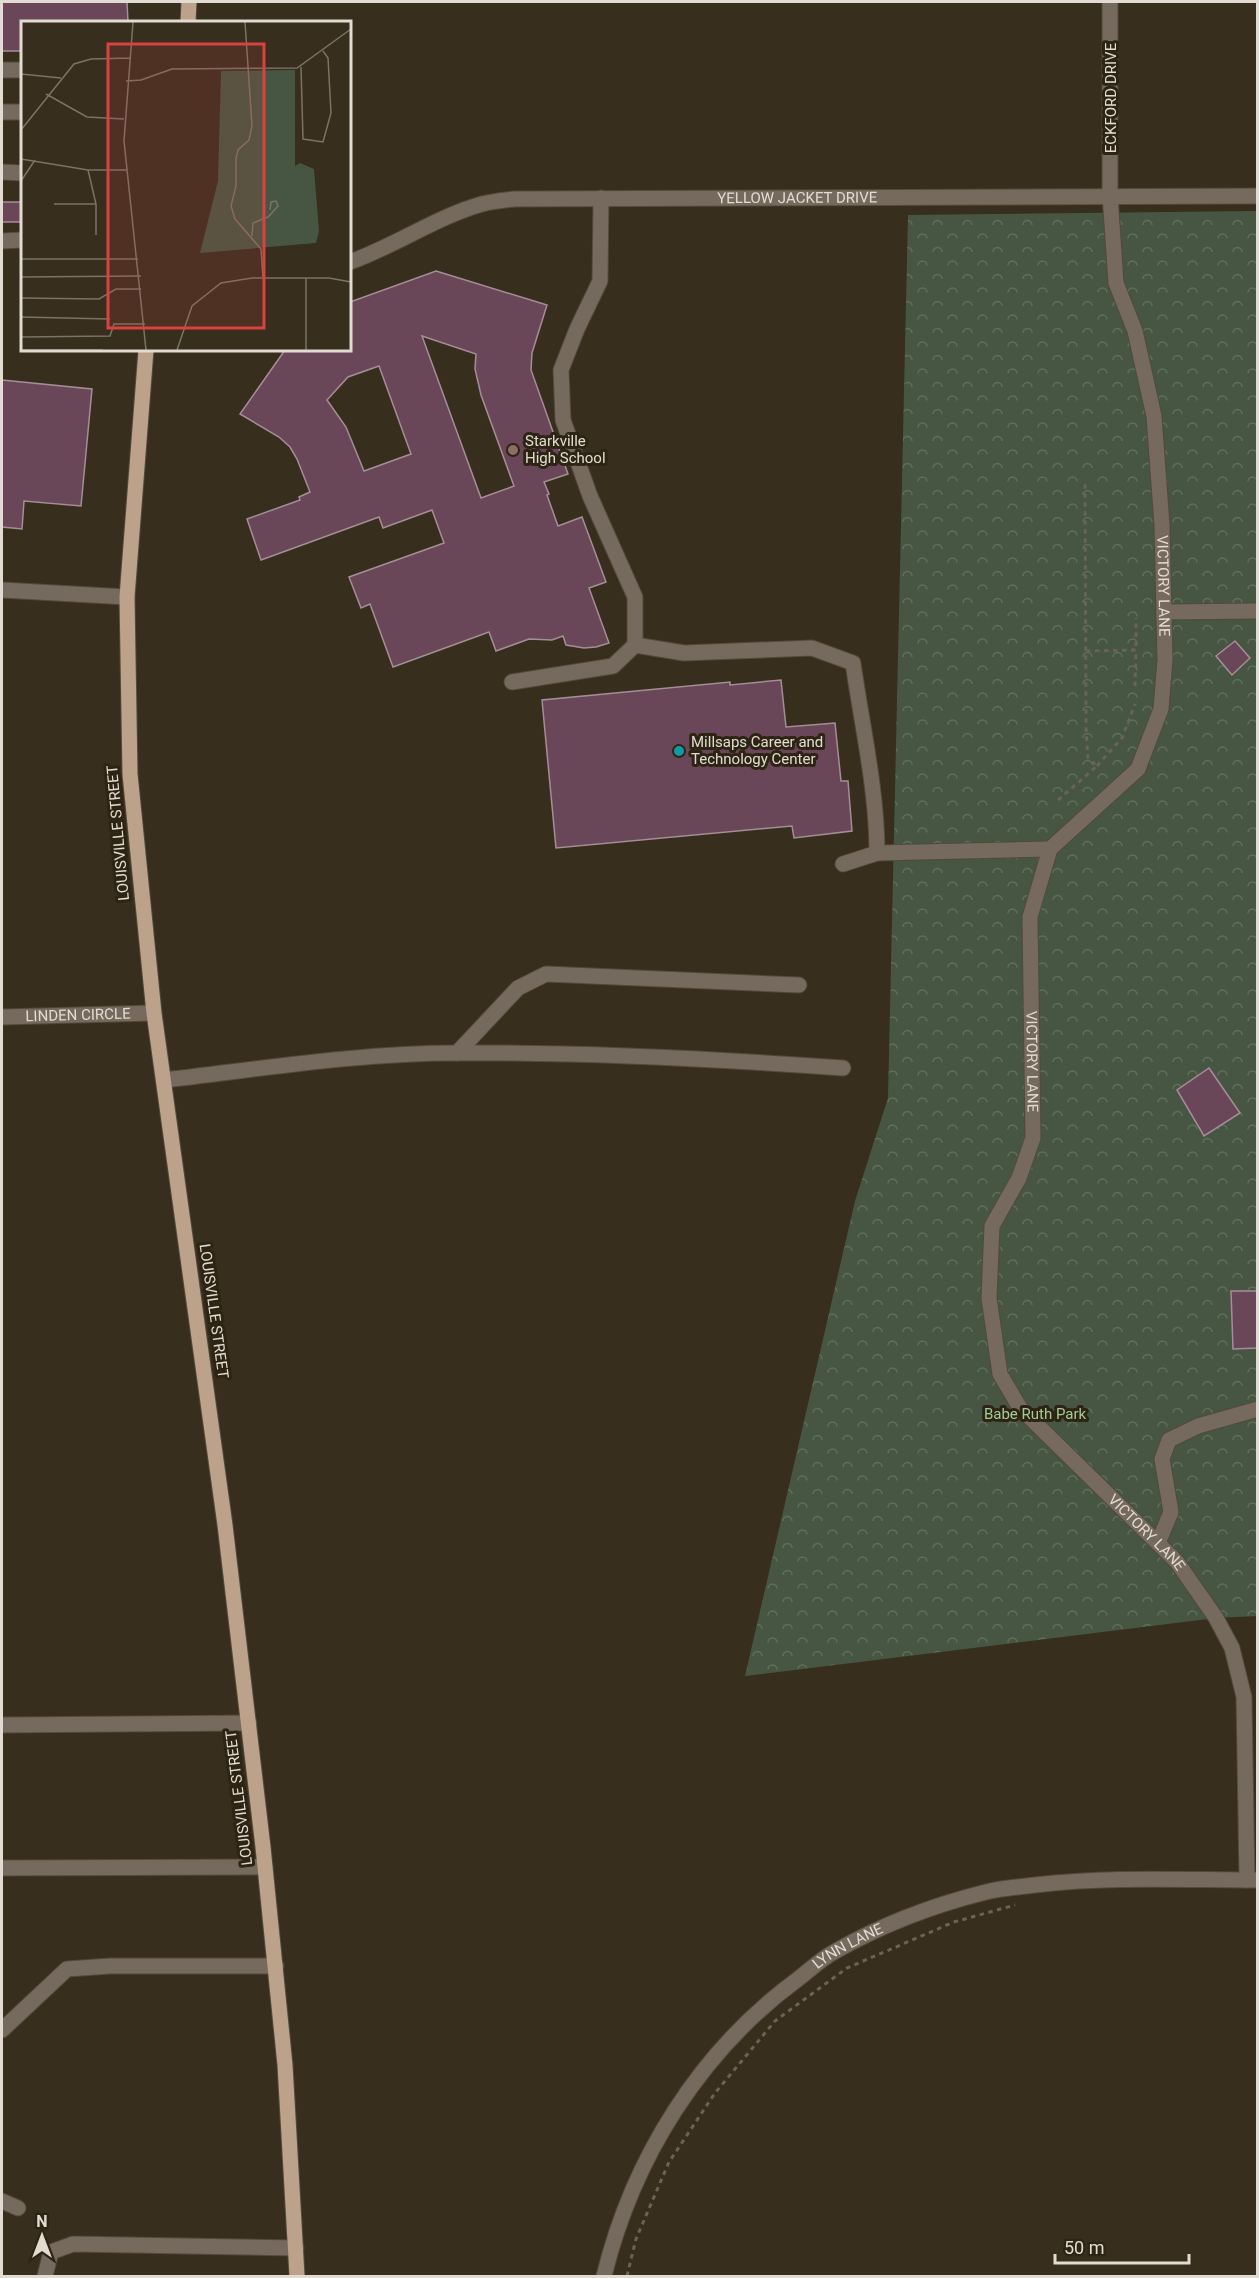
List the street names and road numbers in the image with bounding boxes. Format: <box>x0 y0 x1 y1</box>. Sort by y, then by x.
street label: ECKFORD DRIVE <box>1102 42 1120 153</box>
street label: YELLOW JACKET DRIVE <box>717 189 878 207</box>
street label: VICTORY LANE <box>1153 535 1173 637</box>
street label: LOUISVILLE STREET <box>103 764 133 901</box>
street label: LINDEN CIRCLE <box>25 1005 131 1025</box>
street label: VICTORY LANE <box>1022 1011 1042 1113</box>
street label: LOUISVILLE STREET <box>196 1242 232 1380</box>
street label: VICTORY LANE <box>1104 1491 1189 1574</box>
street label: LOUISVILLE STREET <box>222 1729 256 1867</box>
street label: LYNN LANE <box>809 1919 886 1973</box>

